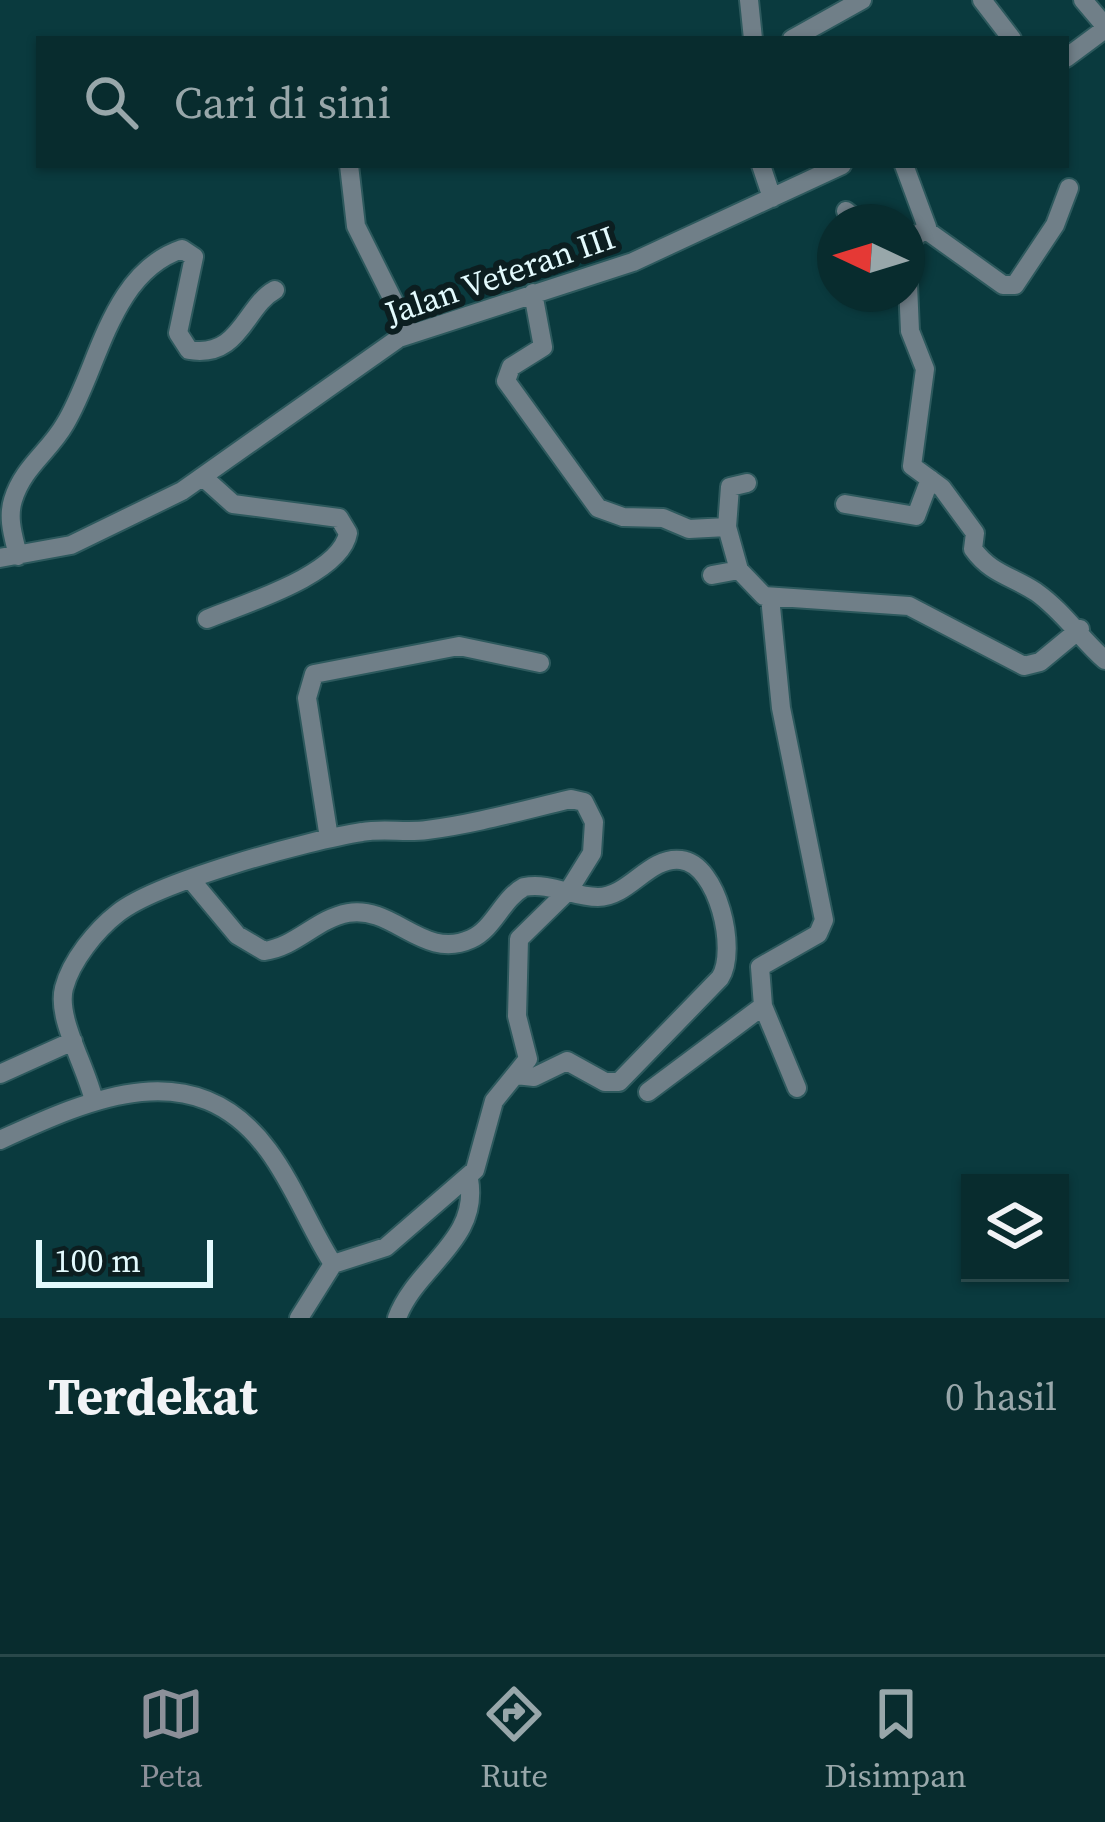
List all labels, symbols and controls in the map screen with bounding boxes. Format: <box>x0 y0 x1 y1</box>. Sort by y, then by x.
search box <box>36 36 1069 168</box>
icon: search <box>78 69 144 135</box>
text: Cari di sini <box>174 71 391 133</box>
north arrow <box>817 204 925 312</box>
street label: Jalan Veteran III <box>378 215 621 336</box>
map controls <box>961 1174 1069 1282</box>
button: layers <box>961 1174 1069 1282</box>
scale bar <box>36 1234 213 1287</box>
text: 100 m <box>54 1238 141 1283</box>
text: Terdekat <box>48 1361 257 1431</box>
text: 0 hasil <box>945 1370 1057 1423</box>
tab: Peta <box>138 1681 204 1798</box>
tab: Rute <box>480 1681 548 1798</box>
tab: Disimpan <box>824 1681 967 1798</box>

